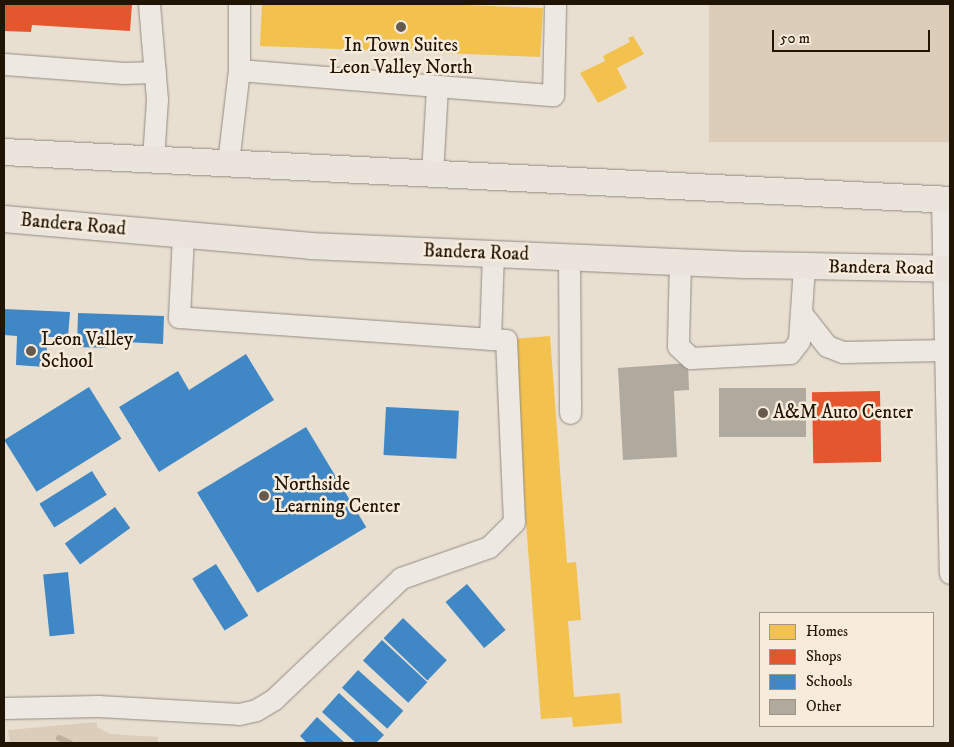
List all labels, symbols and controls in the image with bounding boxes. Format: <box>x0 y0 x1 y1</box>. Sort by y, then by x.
scale bar <box>774 20 932 52</box>
marker: In Town Suites Leon Valley North <box>395 21 407 33</box>
text: 50 m <box>780 29 810 48</box>
place label: In Town Suites Leon Valley North <box>329 35 473 79</box>
street label: Bandera Road <box>19 209 127 241</box>
street label: Bandera Road <box>423 240 529 266</box>
street label: Bandera Road <box>828 256 934 280</box>
place label: Leon Valley School <box>41 329 133 373</box>
marker: Leon Valley School <box>25 345 37 357</box>
place label: A&M Auto Center <box>773 402 913 424</box>
marker: A&M Auto Center <box>757 407 769 419</box>
place label: Northside Learning Center <box>274 474 400 518</box>
marker: Northside Learning Center <box>258 490 270 502</box>
legend <box>759 612 934 727</box>
text: Homes <box>806 622 848 641</box>
text: Shops <box>806 647 842 666</box>
text: Schools <box>806 672 852 691</box>
text: Other <box>806 697 841 716</box>

